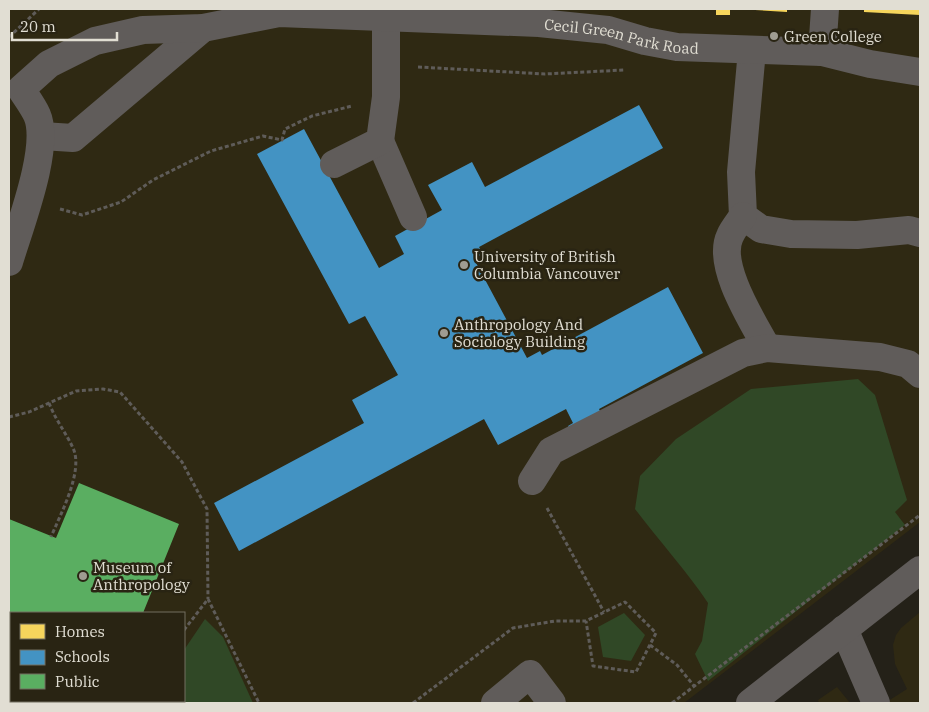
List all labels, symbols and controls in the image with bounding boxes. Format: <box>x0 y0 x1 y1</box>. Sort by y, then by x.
scale bar <box>12 10 118 42</box>
street label: Cecil Green Park Road <box>543 14 699 57</box>
text: 20 m <box>20 17 56 36</box>
place label: Green College <box>784 27 882 46</box>
marker: Green College <box>768 30 780 42</box>
place label: University of British Columbia Vancouver <box>474 247 620 283</box>
marker: University of British Columbia Vancouver <box>458 259 470 271</box>
place label: Anthropology And Sociology Building <box>454 315 585 351</box>
marker: Anthropology And Sociology Building <box>438 327 450 339</box>
place label: Museum of Anthropology <box>93 558 190 594</box>
marker: Museum of Anthropology <box>77 570 89 582</box>
legend <box>10 612 185 702</box>
text: Homes <box>55 622 105 641</box>
text: Schools <box>55 647 110 666</box>
text: Public <box>55 672 100 691</box>

